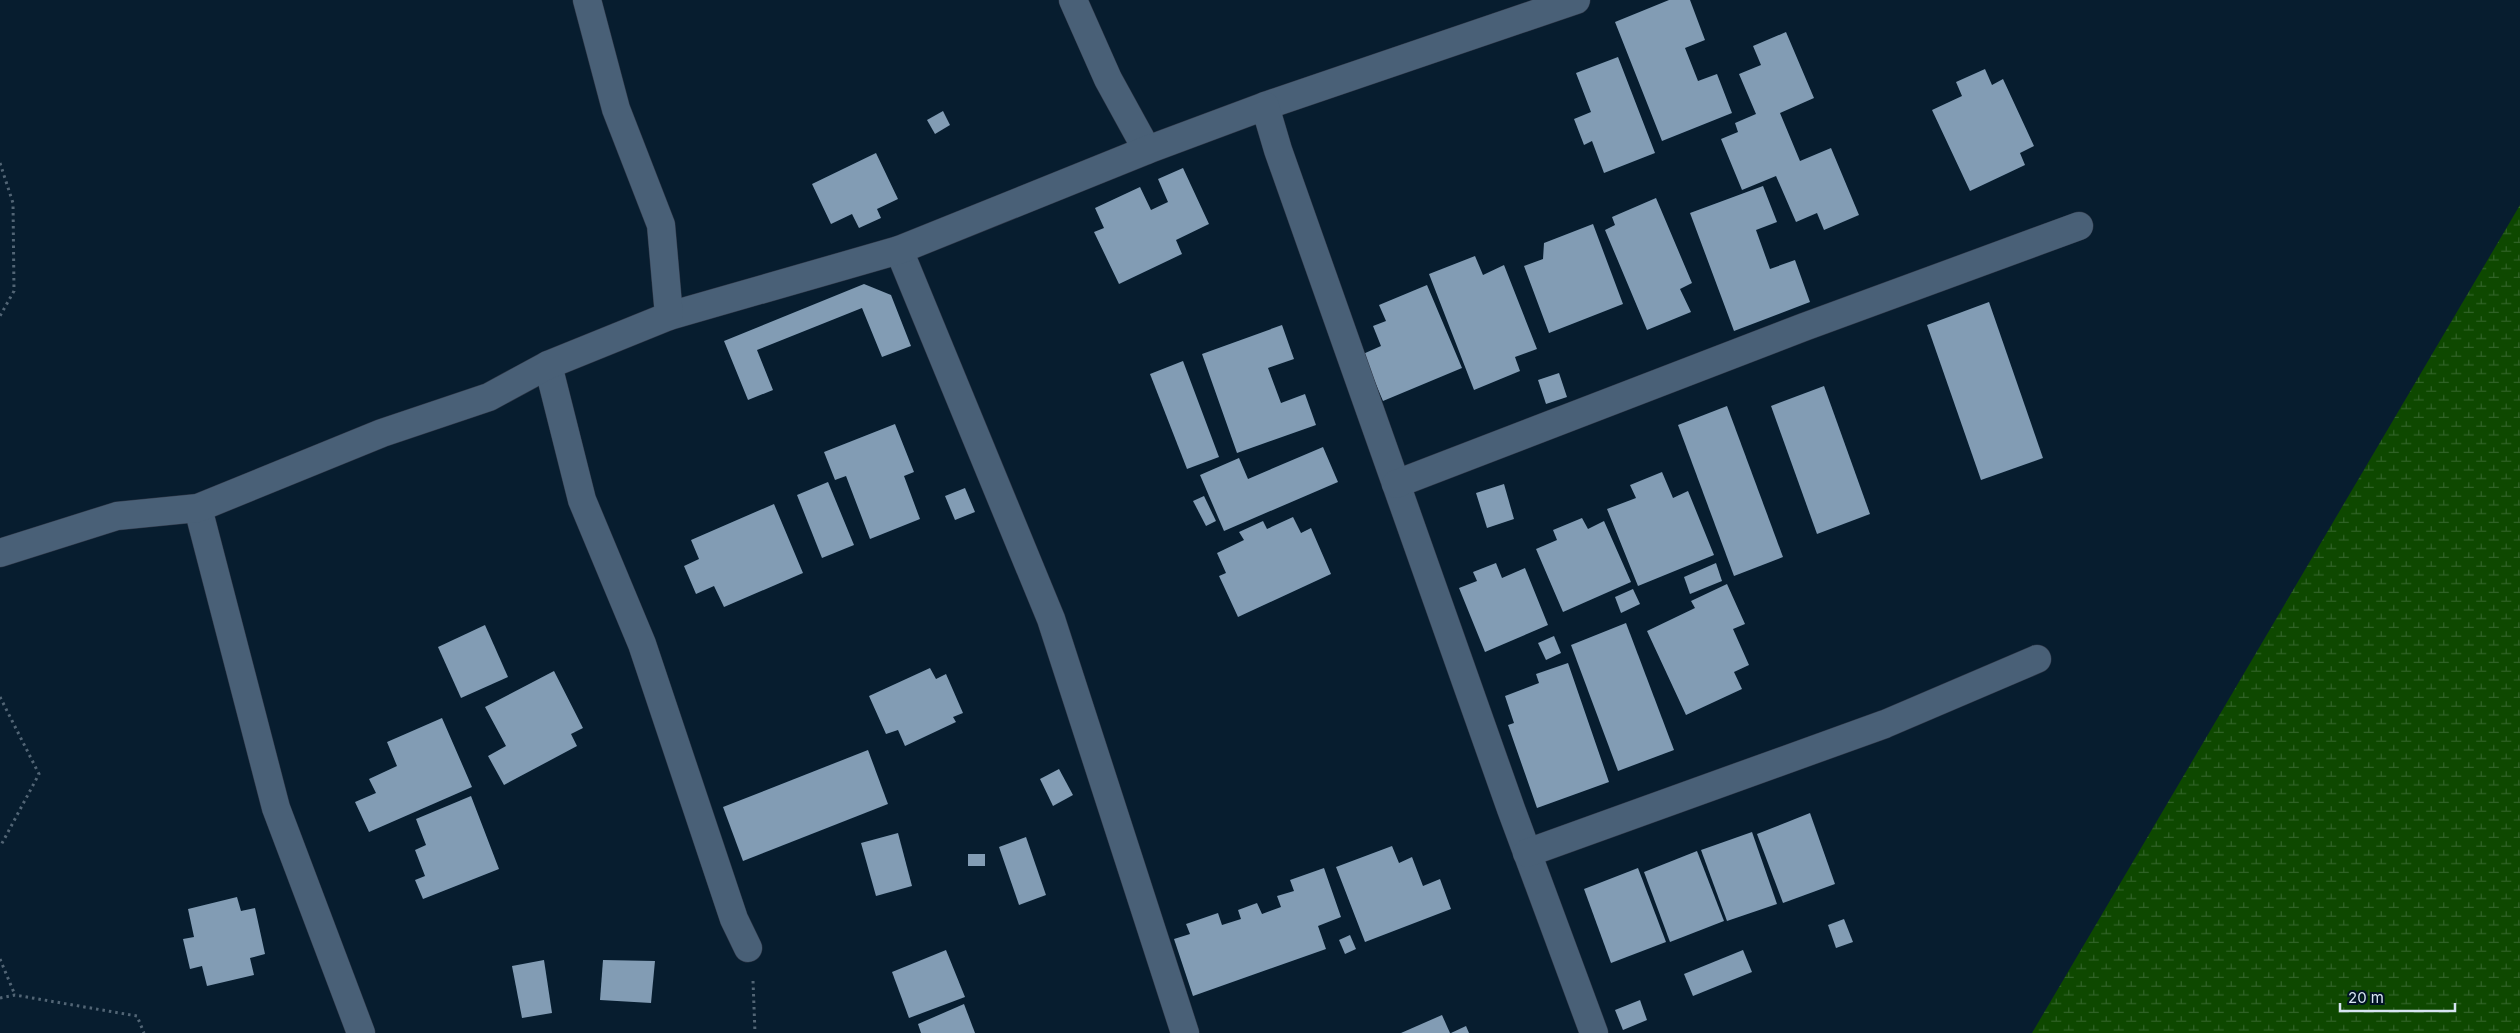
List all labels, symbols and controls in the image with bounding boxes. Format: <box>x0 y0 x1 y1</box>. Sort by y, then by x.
scale bar <box>2340 980 2455 1012</box>
text: 20 m <box>2348 988 2384 1007</box>

